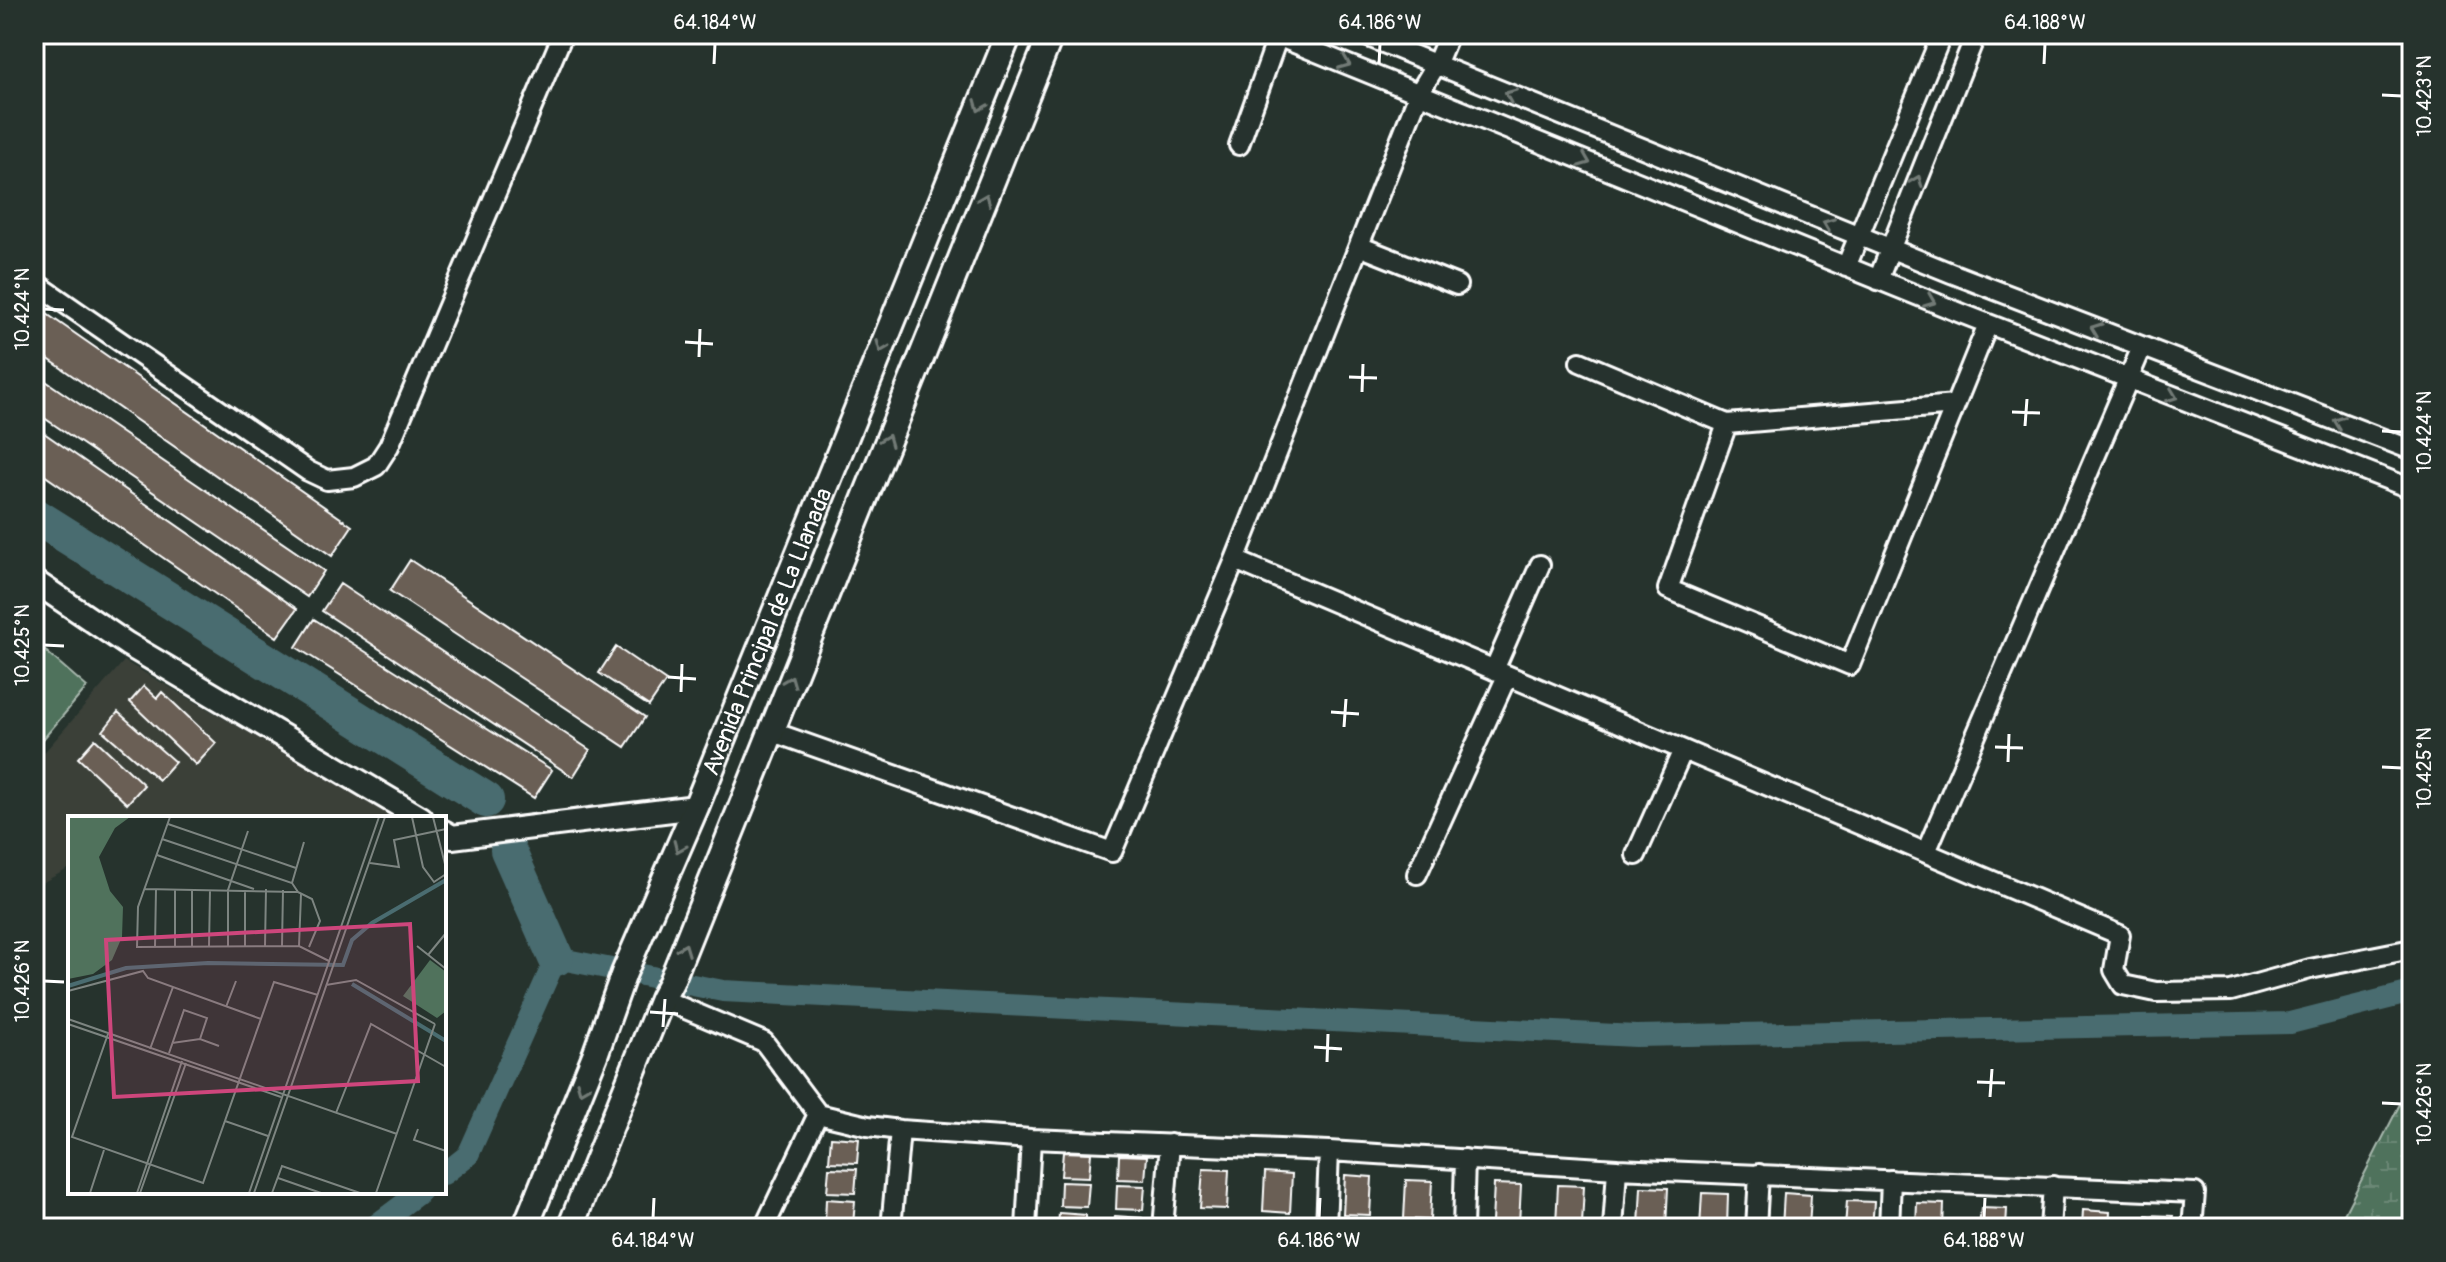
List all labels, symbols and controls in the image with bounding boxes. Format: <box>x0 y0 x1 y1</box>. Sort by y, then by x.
text: 64.184°W <box>674 10 756 35</box>
text: 64.186°W <box>1339 10 1422 35</box>
text: 64.188°W <box>2004 10 2086 35</box>
one-way arrow <box>1337 54 1351 70</box>
text: 10.423°N <box>2412 55 2437 137</box>
one-way arrow <box>1504 88 1518 104</box>
one-way arrow <box>973 98 990 112</box>
one-way arrow <box>1578 151 1592 168</box>
one-way arrow <box>1908 175 1924 189</box>
one-way arrow <box>975 193 991 207</box>
one-way arrow <box>1822 217 1836 234</box>
text: 10.424°N <box>10 268 35 350</box>
one-way arrow <box>1922 291 1936 307</box>
one-way arrow <box>2090 322 2104 339</box>
one-way arrow <box>876 339 892 353</box>
one-way arrow <box>2164 386 2178 403</box>
text: 10.424°N <box>2412 391 2437 473</box>
one-way arrow <box>2333 415 2347 432</box>
one-way arrow <box>878 434 894 448</box>
street label: Avenida Principal de La Llanada <box>696 484 839 780</box>
text: 10.425°N <box>10 604 35 686</box>
one-way arrow <box>780 675 797 689</box>
text: 10.425°N <box>2412 727 2437 809</box>
inset map <box>68 816 446 1194</box>
one-way arrow <box>672 839 688 854</box>
text: 10.426°N <box>10 940 35 1022</box>
one-way arrow <box>674 943 691 957</box>
text: 10.426°N <box>2412 1063 2437 1145</box>
one-way arrow <box>575 1080 591 1094</box>
text: 64.184°W <box>612 1228 694 1253</box>
text: 64.186°W <box>1278 1228 1361 1253</box>
text: 64.188°W <box>1943 1228 2025 1253</box>

